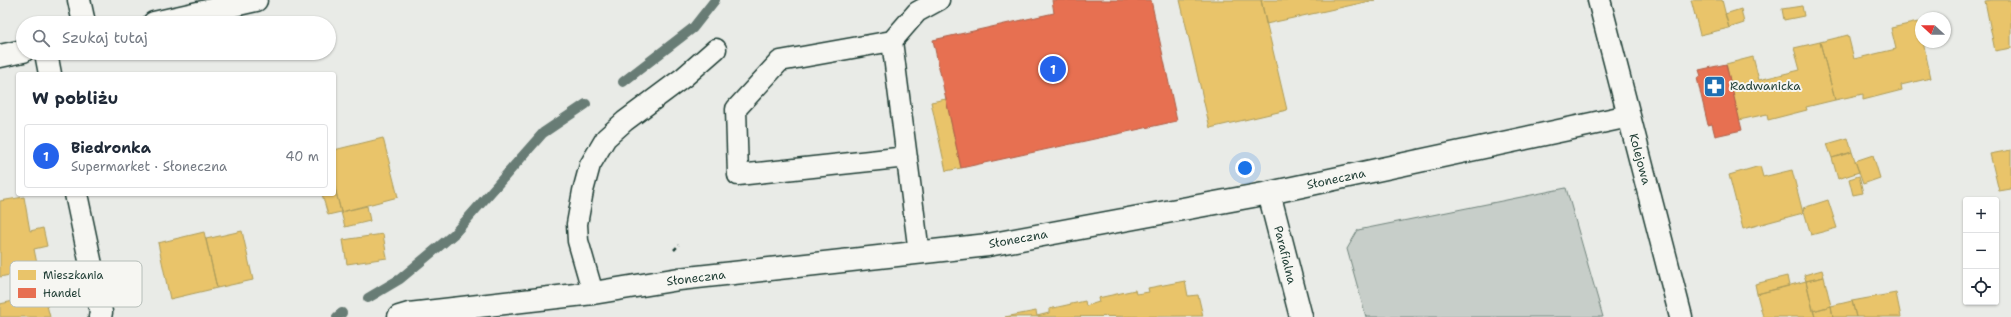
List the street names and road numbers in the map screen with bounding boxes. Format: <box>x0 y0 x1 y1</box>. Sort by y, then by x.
street label: Kolejowa <box>1625 132 1655 187</box>
street label: Słoneczna <box>1305 165 1367 193</box>
street label: Parafialna <box>1270 224 1300 286</box>
street label: Słoneczna <box>987 226 1049 252</box>
street label: Słoneczna <box>665 266 727 290</box>

